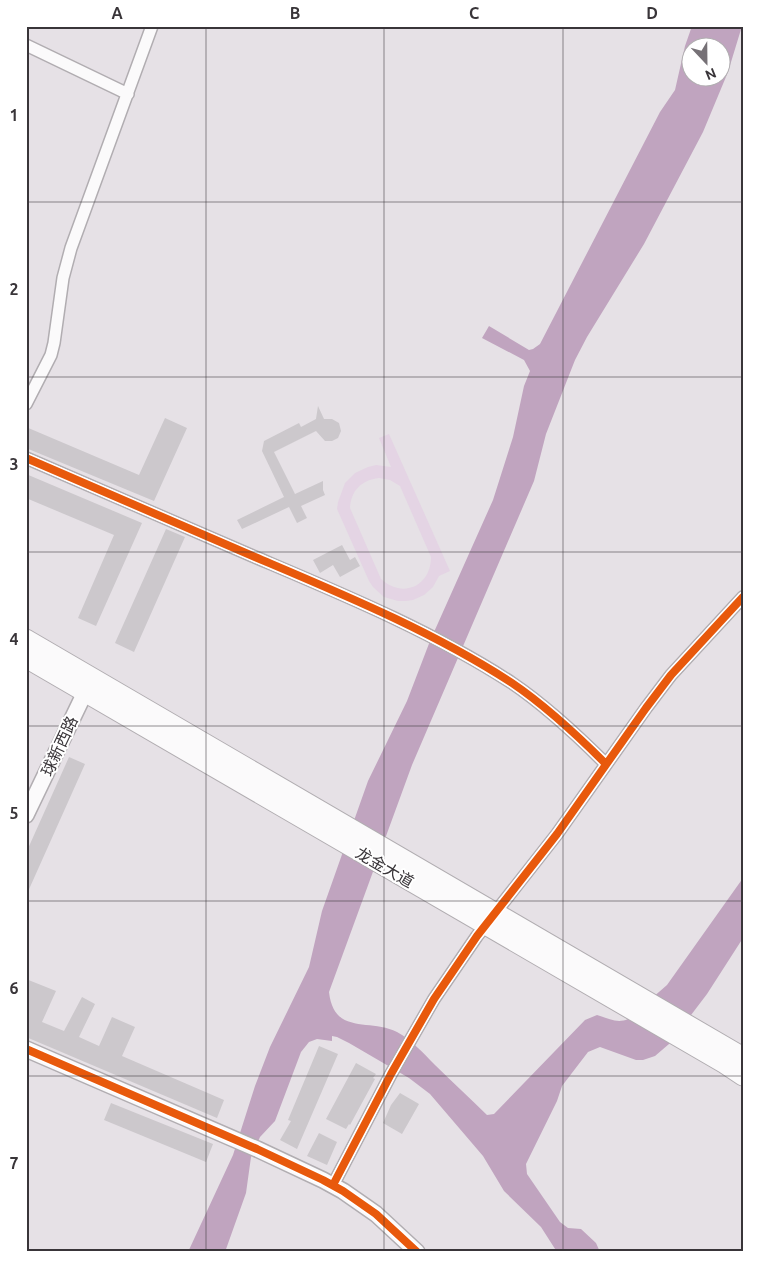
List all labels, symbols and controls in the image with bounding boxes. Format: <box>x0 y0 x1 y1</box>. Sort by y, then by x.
text: A <box>111 4 123 22</box>
text: B <box>290 4 300 22</box>
text: C <box>469 4 479 22</box>
text: D <box>646 4 658 22</box>
north arrow <box>682 38 732 88</box>
text: N <box>703 65 719 83</box>
text: 1 <box>9 106 19 124</box>
text: 2 <box>9 280 19 298</box>
text: 3 <box>9 455 19 473</box>
text: 4 <box>9 630 19 648</box>
street label: 球新西路 <box>37 713 81 779</box>
text: 5 <box>9 804 19 822</box>
street label: 龙金大道 <box>353 843 417 891</box>
text: 6 <box>9 979 19 997</box>
text: 7 <box>9 1154 19 1172</box>

